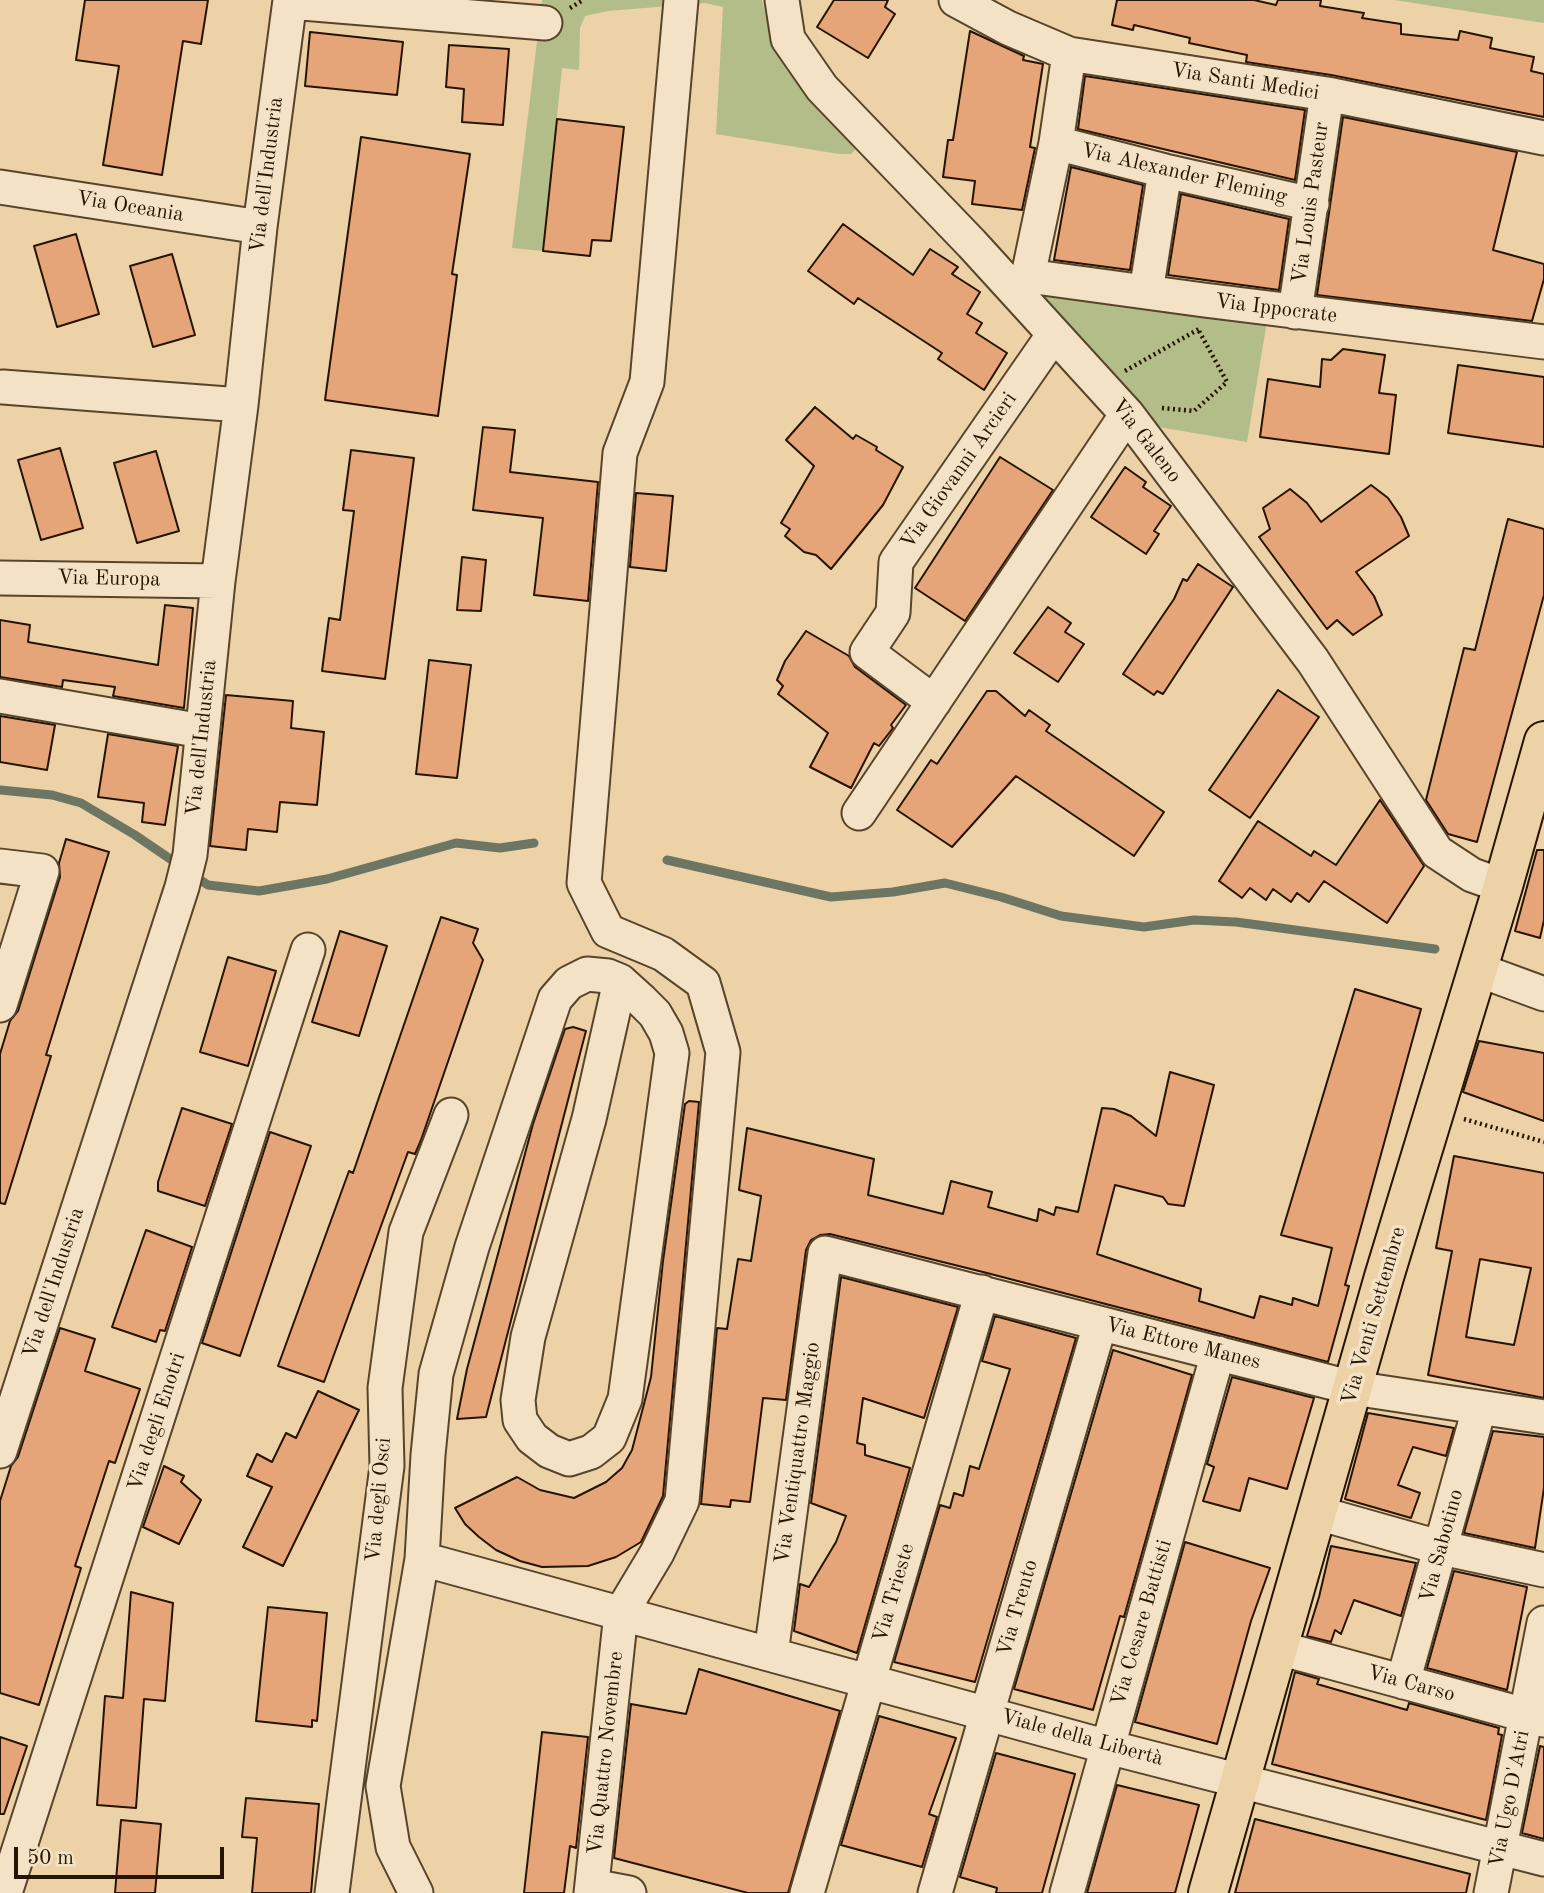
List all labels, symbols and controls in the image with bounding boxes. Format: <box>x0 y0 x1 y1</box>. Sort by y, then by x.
street label: Via Santi Medici <box>1169 58 1321 106</box>
street label: Via dell'Industria <box>245 95 289 255</box>
street label: Via Louis Pasteur <box>1287 120 1335 286</box>
street label: Via Alexander Fleming <box>1078 138 1290 210</box>
street label: Via Oceania <box>74 186 186 228</box>
street label: Via Ippocrate <box>1214 289 1338 329</box>
street label: Via Giovanni Arcieri <box>895 388 1023 554</box>
street label: Via Galeno <box>1105 394 1187 488</box>
street label: Via Europa <box>57 566 161 592</box>
street label: Via dell'Industria <box>181 659 223 817</box>
street label: Via dell'Industria <box>18 1204 90 1362</box>
street label: Via Venti Settembre <box>1337 1224 1411 1408</box>
street label: Via Ettore Manes <box>1103 1313 1263 1375</box>
street label: Via Ventiquattro Maggio <box>770 1340 826 1566</box>
street label: Via degli Enotri <box>123 1350 191 1494</box>
street label: Via degli Osci <box>361 1437 397 1563</box>
street label: Via Sabotino <box>1415 1486 1469 1606</box>
street label: Via Cesare Battisti <box>1106 1537 1178 1709</box>
street label: Via Trieste <box>868 1540 920 1646</box>
street label: Via Trento <box>992 1557 1044 1659</box>
street label: Via Quattro Novembre <box>583 1650 629 1856</box>
street label: Via Carso <box>1364 1660 1458 1708</box>
street label: Viale della Libertà <box>998 1704 1166 1772</box>
street label: Via Ugo D'Atri <box>1484 1728 1536 1870</box>
scale bar <box>18 1834 228 1878</box>
text: 50 m <box>27 1848 74 1869</box>

